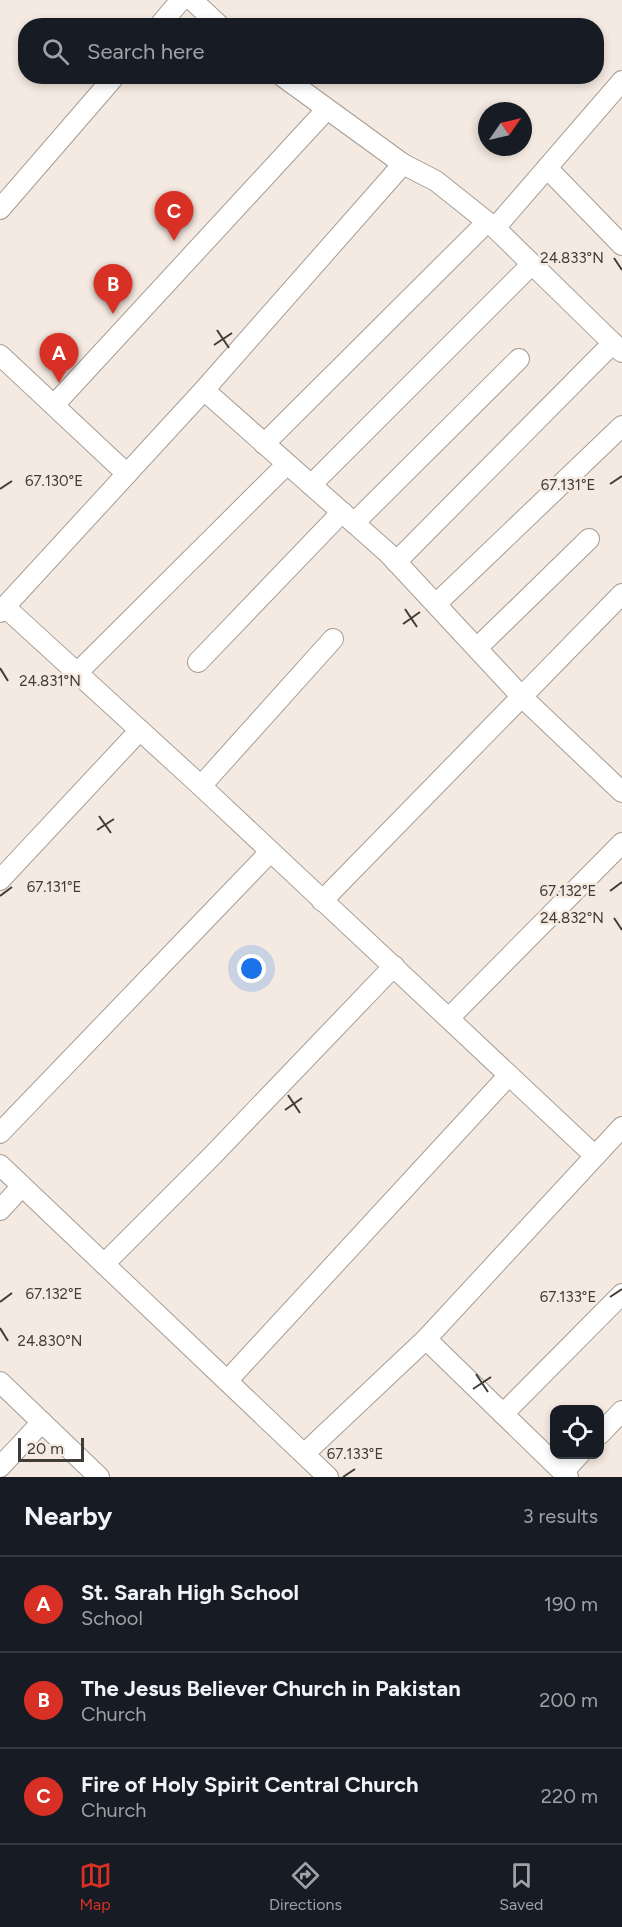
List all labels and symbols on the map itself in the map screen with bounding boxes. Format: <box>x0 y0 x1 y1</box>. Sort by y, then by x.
north arrow <box>478 102 532 156</box>
pin: C <box>154 192 194 241</box>
text: 24.833°N <box>540 249 604 267</box>
pin: B <box>94 264 132 314</box>
pin: A <box>40 334 78 383</box>
text: 67.130°E <box>25 472 83 490</box>
text: 67.131°E <box>541 476 595 494</box>
text: 24.831°N <box>19 672 81 690</box>
text: 67.131°E <box>27 878 81 896</box>
text: 67.132°E <box>540 882 596 900</box>
text: 24.832°N <box>540 909 604 927</box>
your location <box>237 954 266 983</box>
text: 67.132°E <box>26 1285 82 1303</box>
text: 67.133°E <box>540 1288 596 1306</box>
text: 24.830°N <box>18 1332 82 1350</box>
scale bar <box>18 1435 84 1462</box>
text: 67.133°E <box>327 1445 383 1463</box>

